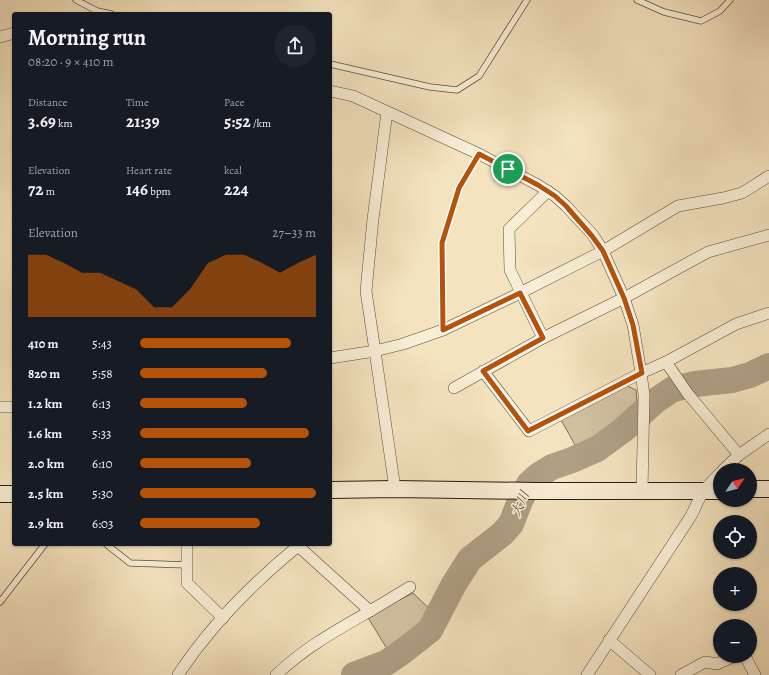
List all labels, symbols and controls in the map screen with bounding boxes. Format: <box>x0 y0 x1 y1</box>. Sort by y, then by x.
text: Morning run <box>28 23 146 53</box>
button: share <box>274 25 316 67</box>
text: 08:20 · 9 × 410 m <box>28 53 113 70</box>
text: Distance <box>28 95 67 110</box>
text: Time <box>126 95 149 110</box>
text: Pace <box>224 95 244 110</box>
text: 3.69 <box>28 110 56 133</box>
text: 21:39 <box>126 110 160 133</box>
text: 5:52 <box>224 110 251 133</box>
text: km <box>56 116 73 131</box>
text: /km <box>251 116 271 131</box>
pin <box>491 152 525 186</box>
icon: arrive <box>497 158 519 180</box>
text: Elevation <box>28 163 70 178</box>
text: Heart rate <box>126 163 172 178</box>
text: kcal <box>224 163 242 178</box>
text: 72 <box>28 178 43 201</box>
text: 146 <box>126 178 148 201</box>
text: 224 <box>224 178 248 201</box>
text: m <box>43 184 55 199</box>
text: bpm <box>148 184 171 199</box>
text: Elevation <box>28 224 78 241</box>
text: 27–33 m <box>272 224 316 241</box>
text: 410 m <box>28 335 58 352</box>
text: 5:43 <box>92 335 112 352</box>
text: 820 m <box>28 365 60 382</box>
text: 5:58 <box>92 365 113 382</box>
text: 1.2 km <box>28 395 62 412</box>
text: 6:13 <box>92 395 111 412</box>
text: 1.6 km <box>28 425 62 442</box>
text: 5:33 <box>92 425 112 442</box>
text: 2.0 km <box>28 455 64 472</box>
text: 6:10 <box>92 455 112 472</box>
north arrow <box>713 463 757 507</box>
map controls <box>713 463 757 663</box>
text: 2.5 km <box>28 485 63 502</box>
text: 5:30 <box>92 485 113 502</box>
water label: 大川 <box>507 487 534 519</box>
text: 2.9 km <box>28 515 64 532</box>
text: 6:03 <box>92 515 113 532</box>
button: locate <box>713 515 757 559</box>
button: + <box>713 567 757 611</box>
button: − <box>713 619 757 663</box>

